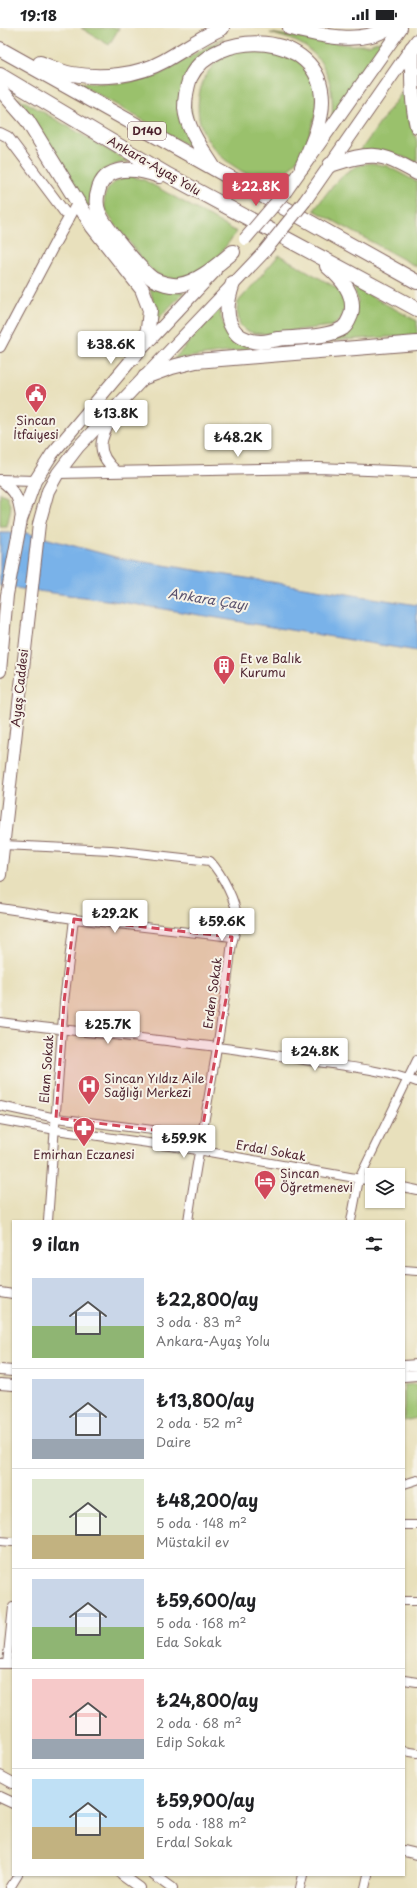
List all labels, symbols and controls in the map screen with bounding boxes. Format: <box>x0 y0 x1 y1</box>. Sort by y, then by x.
text: 19:18 <box>20 3 57 26</box>
road number: D140 <box>128 122 166 140</box>
street label: Ankara-Ayaş Yolu <box>104 131 205 199</box>
pin: ₺22.8K <box>223 173 289 207</box>
text: ₺22.8K <box>232 176 280 195</box>
pin: ₺38.6K <box>78 331 144 365</box>
text: ₺38.6K <box>87 334 135 353</box>
public building icon: Sincan İtfaiyesi <box>23 381 49 414</box>
pin: ₺13.8K <box>83 400 149 434</box>
text: ₺13.8K <box>94 403 138 422</box>
place label: Sincan İtfaiyesi <box>13 411 59 443</box>
pin: ₺48.2K <box>205 424 271 458</box>
text: ₺48.2K <box>213 427 263 446</box>
water label: Ankara Çayı <box>167 583 250 614</box>
street label: Ayaş Caddesi <box>6 648 32 728</box>
place label: Et ve Balık Kurumu <box>240 649 302 681</box>
building icon: Et ve Balık Kurumu <box>211 653 237 686</box>
pin: ₺29.2K <box>82 900 148 934</box>
text: ₺29.2K <box>92 903 138 922</box>
pin: ₺59.6K <box>189 908 255 942</box>
text: ₺59.6K <box>198 911 246 930</box>
street label: Erden Sokak <box>198 956 226 1030</box>
pin: ₺25.7K <box>75 1011 141 1045</box>
text: ₺25.7K <box>85 1014 131 1033</box>
street label: Elam Sokak <box>35 1034 57 1104</box>
pin: ₺24.8K <box>282 1038 348 1072</box>
text: ₺24.8K <box>291 1041 339 1060</box>
place label: Sincan Yıldız Aile Sağlığı Merkezi <box>104 1069 205 1101</box>
hospital icon: Sincan Yıldız Aile Sağlığı Merkezi <box>76 1073 102 1106</box>
pharmacy icon: Emirhan Eczanesi <box>71 1115 97 1148</box>
pin: ₺59.9K <box>151 1125 217 1159</box>
text: ₺59.9K <box>161 1128 207 1147</box>
street label: Erdal Sokak <box>235 1135 308 1165</box>
place label: Emirhan Eczanesi <box>33 1145 135 1163</box>
place label: Sincan Öğretmenevi <box>280 1164 353 1196</box>
hotel icon: Sincan Öğretmenevi <box>252 1168 278 1201</box>
map controls <box>365 1168 405 1208</box>
button: layers <box>365 1168 405 1208</box>
text: 9 ilan <box>32 1231 80 1257</box>
icon: filters <box>363 1233 385 1255</box>
text: ₺22,800/ay <box>156 1286 259 1312</box>
icon: home <box>64 1294 112 1342</box>
text: 3 oda · 83 m² <box>156 1312 242 1331</box>
text: Ankara-Ayaş Yolu <box>156 1331 270 1350</box>
text: ₺13,800/ay <box>156 1387 254 1413</box>
icon: home <box>64 1395 112 1443</box>
text: 2 oda · 52 m² <box>156 1413 243 1432</box>
text: Daire <box>156 1432 191 1451</box>
text: ₺48,200/ay <box>156 1487 258 1513</box>
icon: home <box>64 1495 112 1543</box>
text: 5 oda · 148 m² <box>156 1513 247 1532</box>
text: Müstakil ev <box>156 1532 229 1551</box>
text: ₺59,600/ay <box>156 1587 256 1613</box>
icon: home <box>64 1595 112 1643</box>
text: 5 oda · 168 m² <box>156 1613 246 1632</box>
text: Eda Sokak <box>156 1632 222 1651</box>
text: ₺24,800/ay <box>156 1687 258 1713</box>
icon: home <box>64 1695 112 1743</box>
text: 2 oda · 68 m² <box>156 1713 242 1732</box>
text: Edip Sokak <box>156 1732 225 1751</box>
text: ₺59,900/ay <box>156 1787 255 1813</box>
icon: home <box>64 1795 112 1843</box>
text: 5 oda · 188 m² <box>156 1813 247 1832</box>
text: Erdal Sokak <box>156 1832 233 1851</box>

